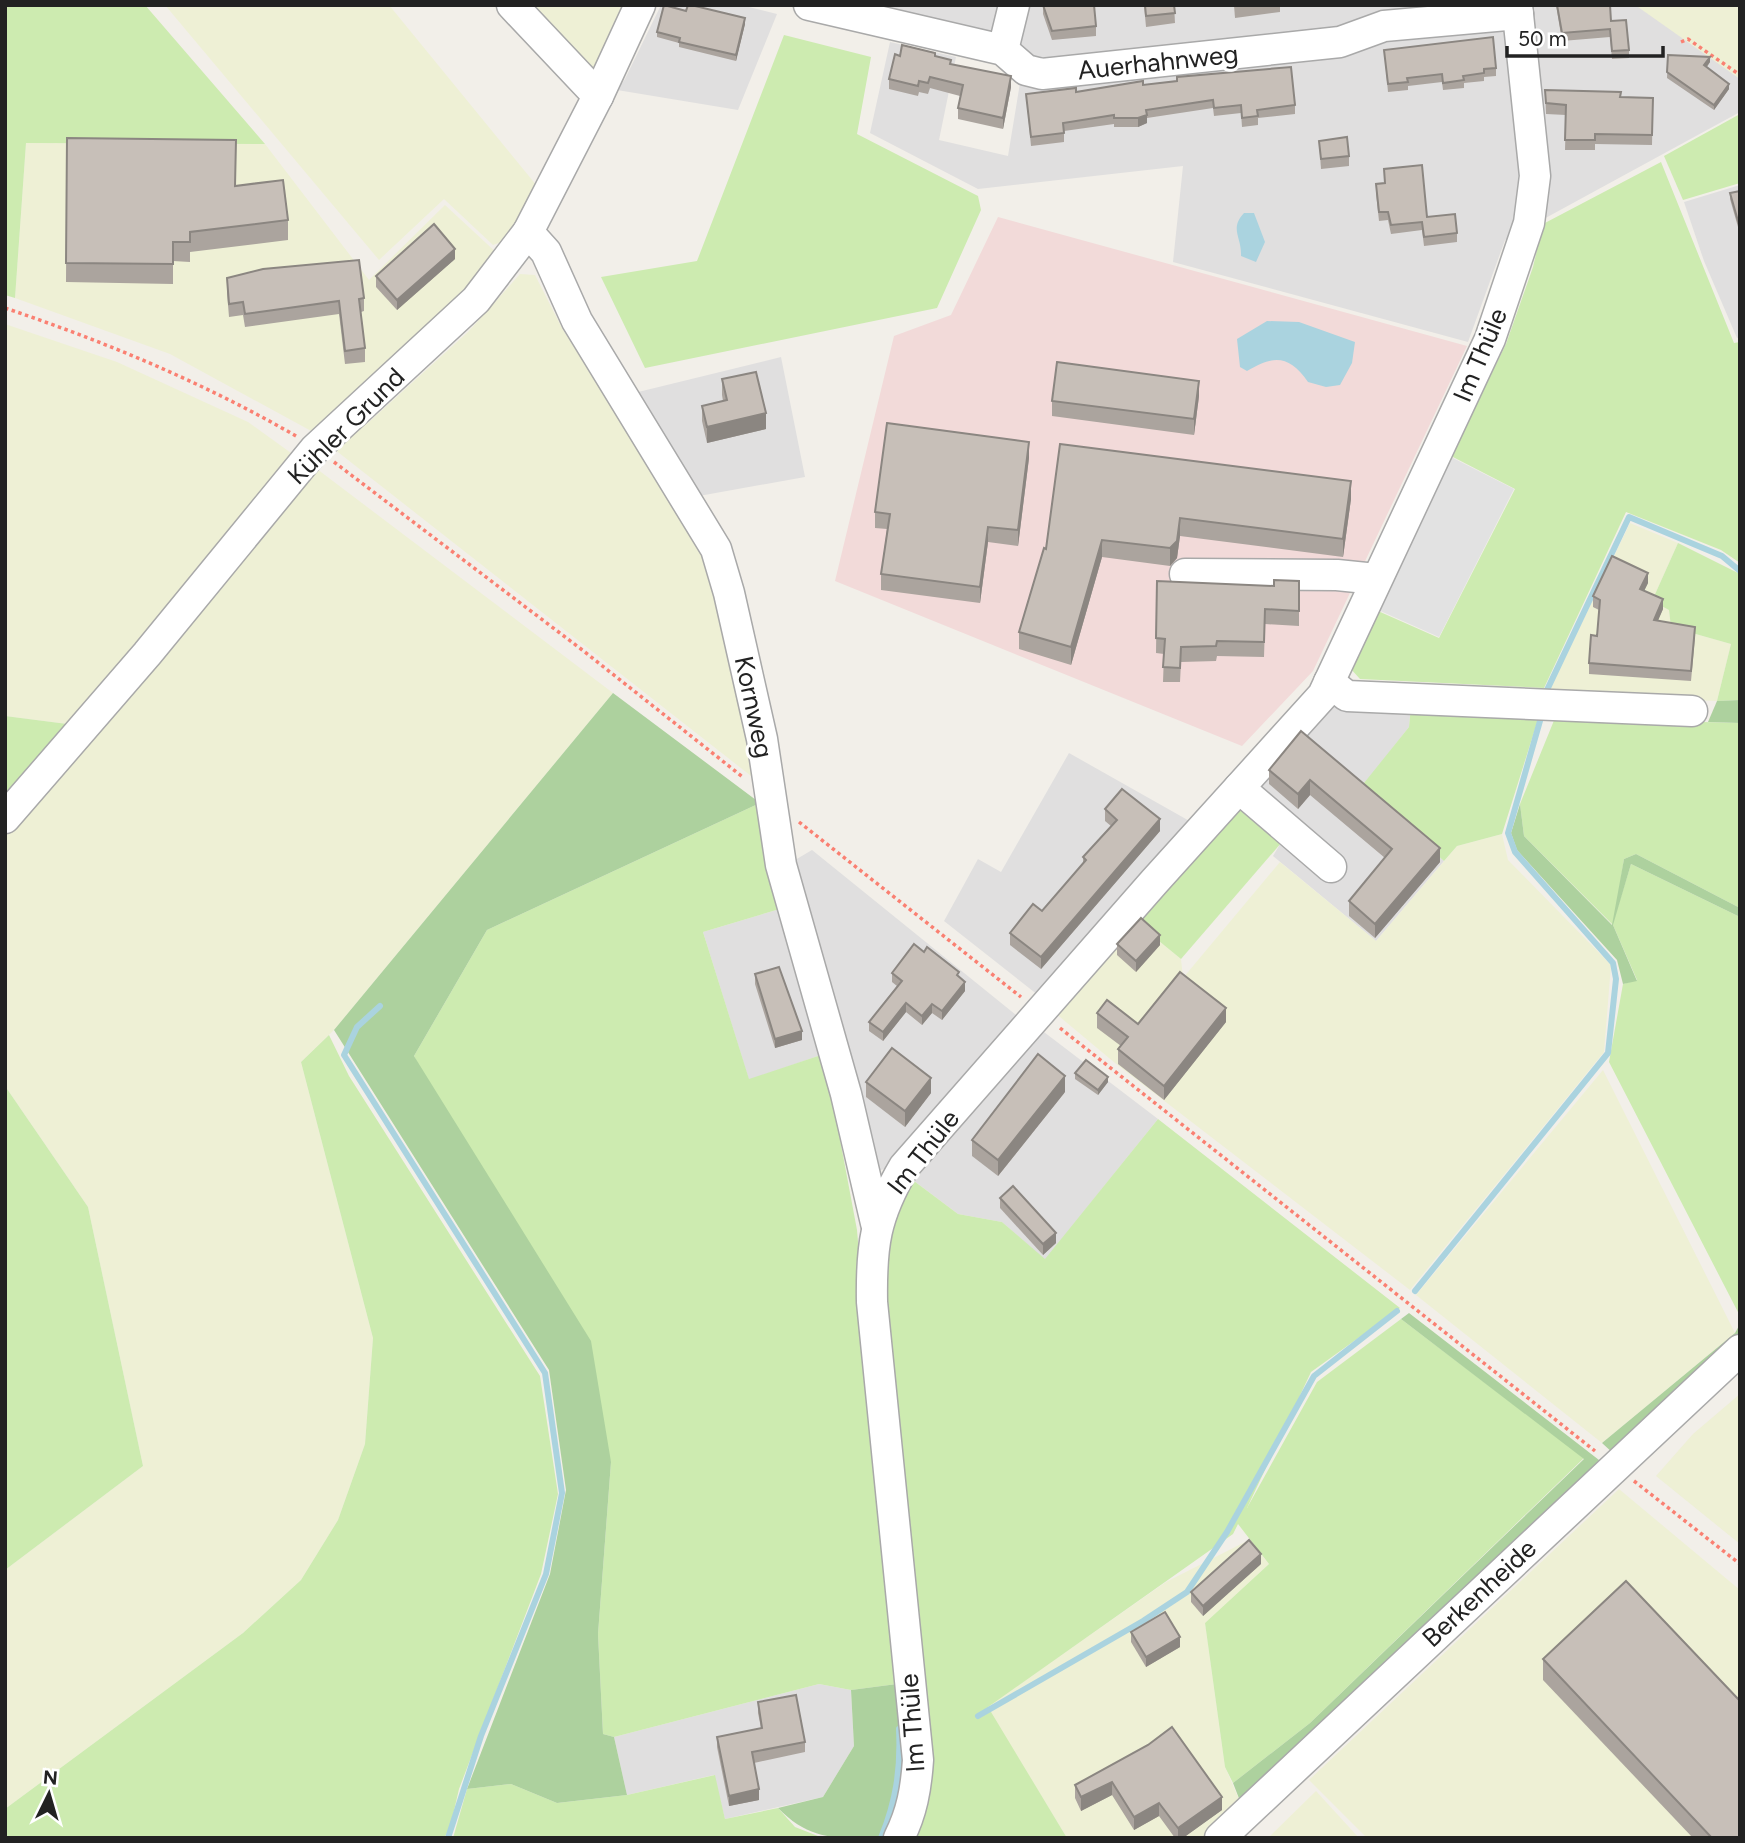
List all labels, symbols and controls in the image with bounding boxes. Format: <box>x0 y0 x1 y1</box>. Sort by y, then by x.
scale bar <box>1507 14 1663 58</box>
text: 50 m <box>1518 26 1567 51</box>
street label: Auerhahnweg <box>1076 38 1240 86</box>
street label: Im Thüle <box>1446 303 1514 407</box>
street label: Kühler Grund <box>281 361 411 491</box>
street label: Kornweg <box>728 653 780 761</box>
street label: Im Thüle <box>880 1103 966 1201</box>
street label: Berkenheide <box>1415 1532 1543 1654</box>
street label: Im Thüle <box>893 1673 931 1773</box>
north arrow <box>14 1759 84 1829</box>
text: N <box>42 1765 59 1790</box>

